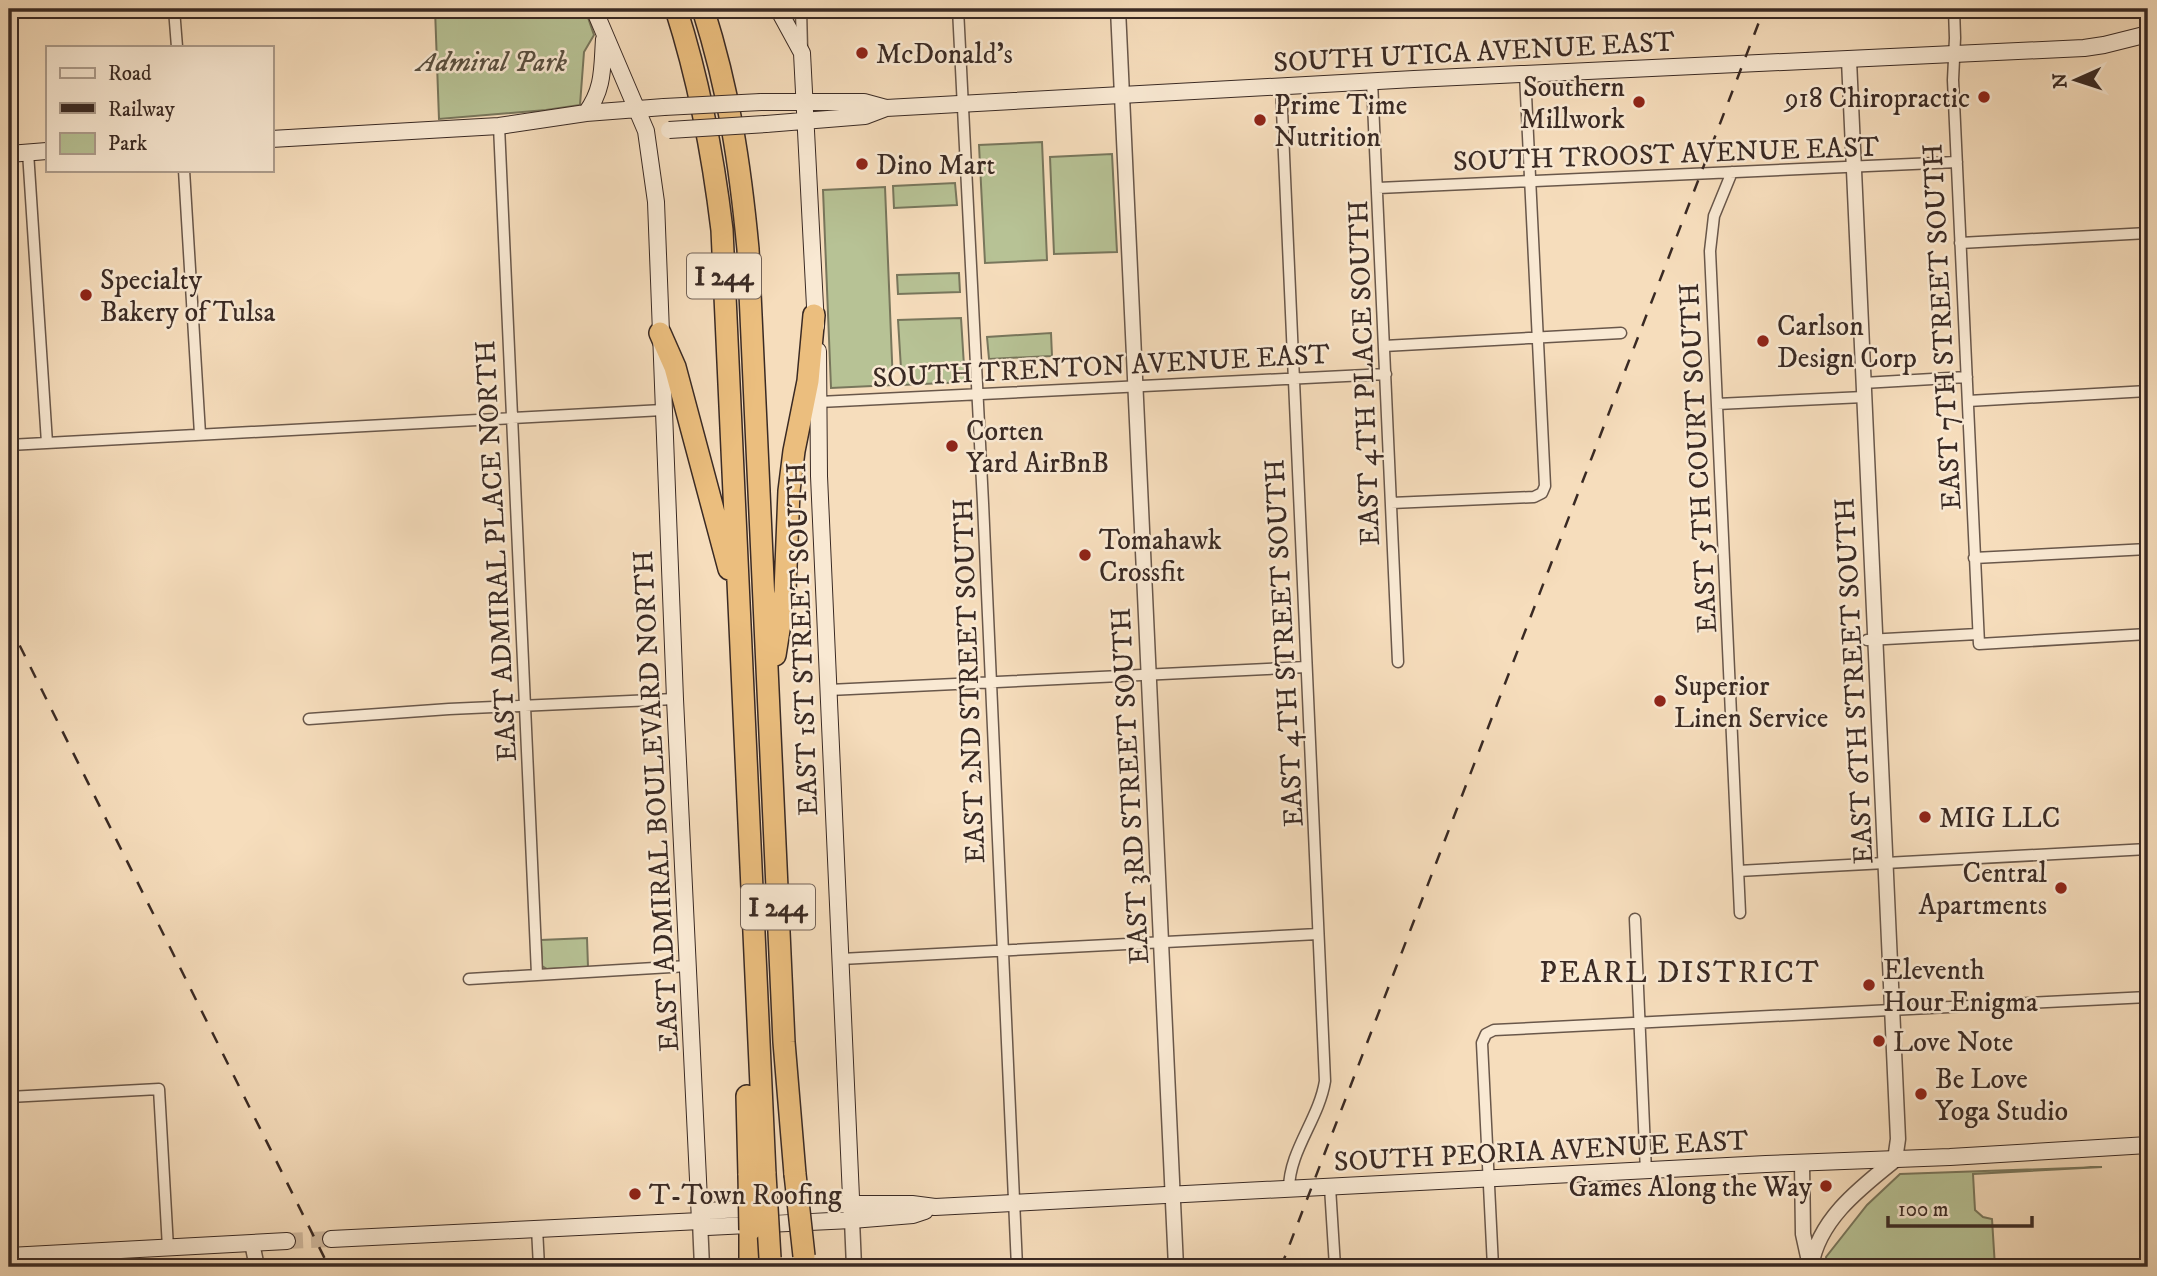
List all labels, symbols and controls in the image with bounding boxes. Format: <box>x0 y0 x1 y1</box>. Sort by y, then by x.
street label: SOUTH UTICA AVENUE EAST <box>1272 25 1676 80</box>
place label: McDonald's <box>876 37 1013 72</box>
park label: Admiral Park <box>414 45 567 80</box>
marker: McDonald's <box>854 45 870 61</box>
legend <box>46 46 273 172</box>
north arrow <box>2042 46 2112 116</box>
text: Road <box>108 61 152 87</box>
place label: Southern Millwork <box>1520 70 1625 137</box>
text: N <box>2049 72 2072 89</box>
place label: 918 Chiropractic <box>1783 81 1970 116</box>
place label: Prime Time Nutrition <box>1274 88 1407 155</box>
marker: 918 Chiropractic <box>1976 89 1992 105</box>
marker: Southern Millwork <box>1631 94 1647 110</box>
text: Railway <box>108 97 176 123</box>
marker: Prime Time Nutrition <box>1252 112 1268 128</box>
street label: SOUTH TROOST AVENUE EAST <box>1452 130 1880 179</box>
text: Park <box>108 131 148 157</box>
street label: EAST 7TH STREET SOUTH <box>1915 143 1970 511</box>
place label: Dino Mart <box>876 148 995 183</box>
marker: Dino Mart <box>854 156 870 172</box>
street label: EAST 4TH PLACE SOUTH <box>1341 199 1388 547</box>
road number: I 244 <box>687 254 761 298</box>
place label: Specialty Bakery of Tulsa <box>100 263 275 330</box>
street label: EAST 5TH COURT SOUTH <box>1672 282 1725 634</box>
marker: Specialty Bakery of Tulsa <box>78 287 94 303</box>
place label: Carlson Design Corp <box>1777 309 1917 376</box>
marker: Carlson Design Corp <box>1755 333 1771 349</box>
street label: SOUTH TRENTON AVENUE EAST <box>872 337 1331 396</box>
street label: EAST ADMIRAL PLACE NORTH <box>468 339 525 763</box>
place label: Corten Yard AirBnB <box>966 414 1109 481</box>
marker: Corten Yard AirBnB <box>944 438 960 454</box>
street label: EAST 4TH STREET SOUTH <box>1257 458 1312 828</box>
street label: EAST 1ST STREET SOUTH <box>779 461 826 816</box>
street label: EAST 6TH STREET SOUTH <box>1827 497 1882 865</box>
street label: EAST 2ND STREET SOUTH <box>946 498 993 864</box>
place label: Tomahawk Crossfit <box>1099 523 1222 590</box>
marker: Tomahawk Crossfit <box>1077 547 1093 563</box>
street label: EAST ADMIRAL BOULEVARD NORTH <box>626 549 687 1053</box>
street label: EAST 3RD STREET SOUTH <box>1104 606 1157 965</box>
place label: Superior Linen Service <box>1674 669 1828 736</box>
marker: Superior Linen Service <box>1652 693 1668 709</box>
place label: MIG LLC <box>1939 801 2060 836</box>
marker: MIG LLC <box>1917 809 1933 825</box>
place label: Central Apartments <box>1918 856 2048 923</box>
marker: Central Apartments <box>2053 880 2069 896</box>
road number: I 244 <box>741 885 815 930</box>
place label: Eleventh Hour Enigma <box>1883 953 2038 1020</box>
district label: PEARL DISTRICT <box>1539 955 1821 992</box>
marker: Eleventh Hour Enigma <box>1861 977 1877 993</box>
place label: Love Note <box>1893 1025 2013 1060</box>
marker: Love Note <box>1871 1033 1887 1049</box>
place label: Be Love Yoga Studio <box>1935 1062 2068 1129</box>
marker: Be Love Yoga Studio <box>1913 1086 1929 1102</box>
street label: SOUTH PEORIA AVENUE EAST <box>1333 1123 1749 1180</box>
place label: Games Along the Way <box>1568 1170 1813 1205</box>
place label: T-Town Roofing <box>649 1178 842 1213</box>
marker: Games Along the Way <box>1818 1178 1834 1194</box>
scale bar <box>1888 1185 2031 1229</box>
marker: T-Town Roofing <box>627 1186 643 1202</box>
text: 100 m <box>1898 1197 1949 1223</box>

